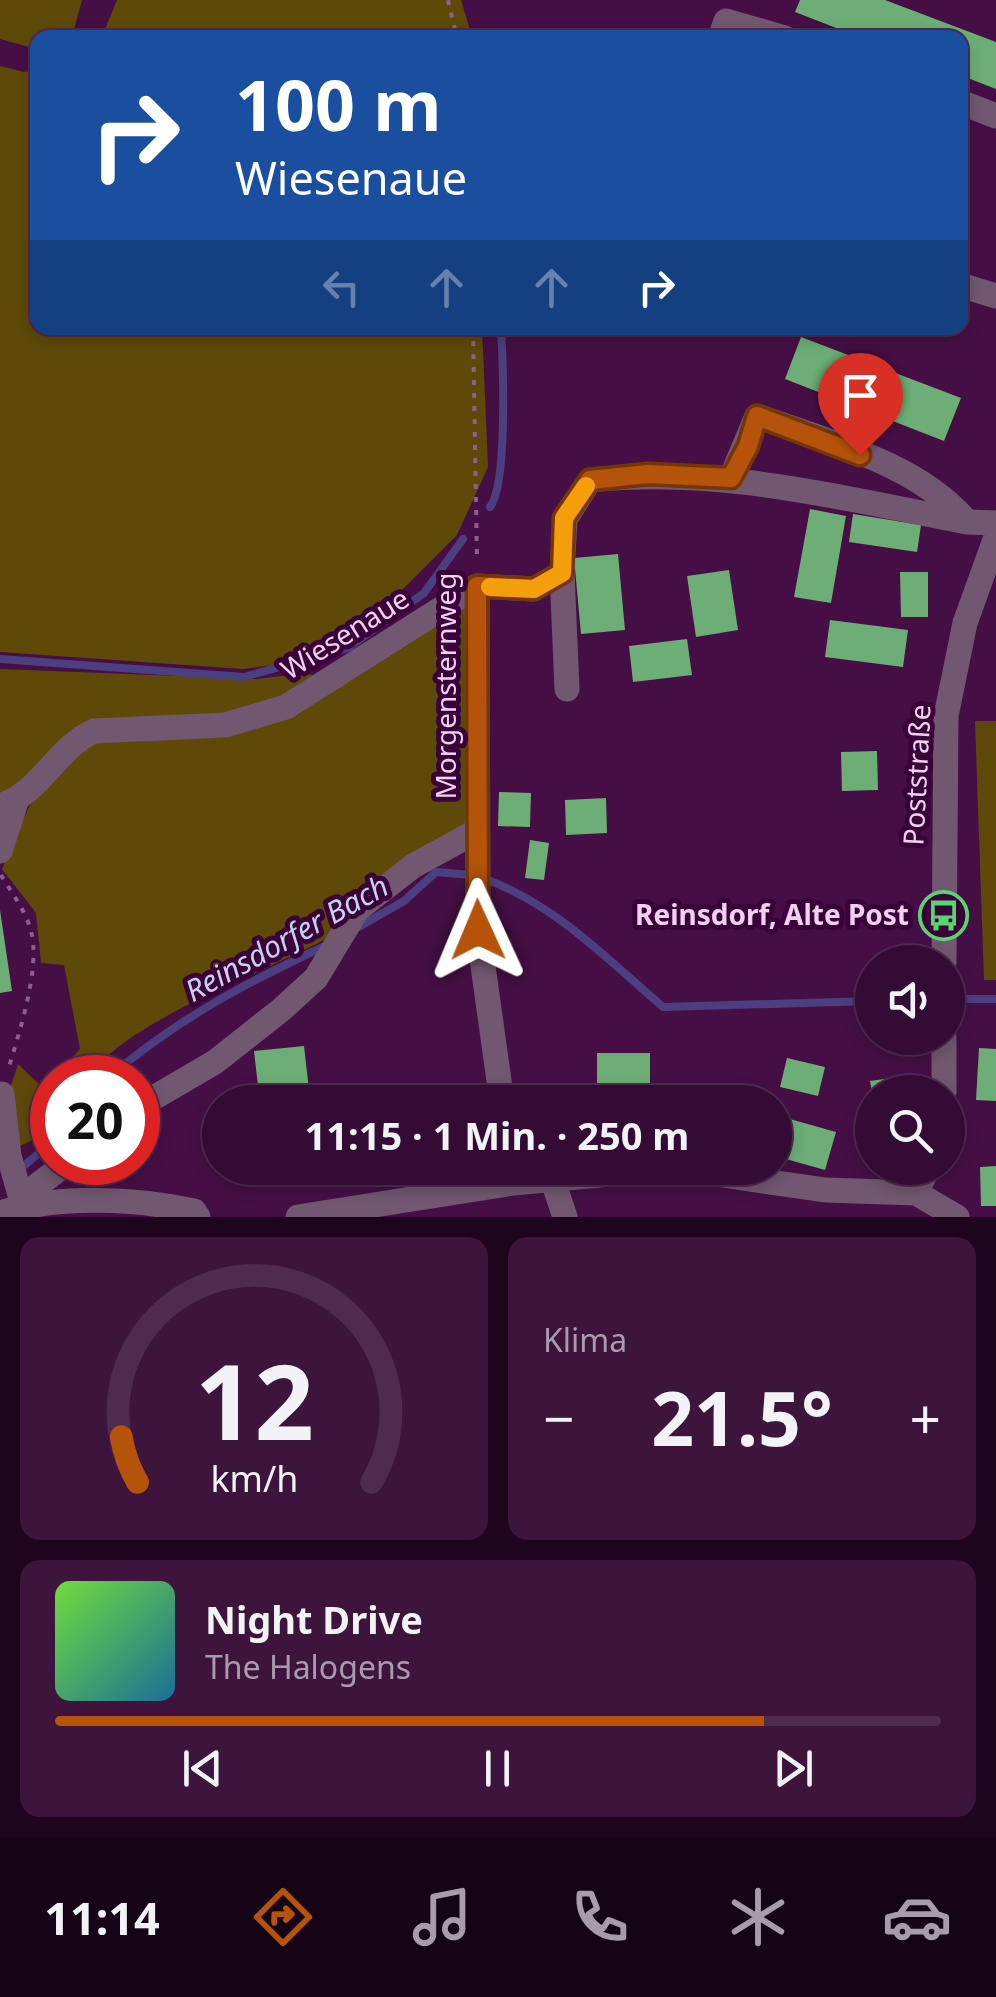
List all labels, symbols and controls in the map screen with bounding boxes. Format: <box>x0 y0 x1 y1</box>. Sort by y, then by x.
text: 100 m <box>235 56 442 152</box>
icon: right <box>70 70 200 200</box>
text: Wiesenaue <box>235 147 467 208</box>
icon: left <box>314 260 369 315</box>
icon: ahead <box>419 260 474 315</box>
icon: ahead <box>524 260 579 315</box>
icon: right <box>629 260 684 315</box>
pin <box>818 353 903 456</box>
icon: arrive <box>833 368 888 423</box>
street label: Morgensternweg <box>426 572 464 800</box>
street label: Wiesenaue <box>273 579 416 688</box>
street label: Poststraße <box>893 704 939 846</box>
water label: Reinsdorfer Bach <box>177 865 395 1011</box>
position arrow <box>426 878 530 982</box>
bus stop icon: Reinsdorf, Alte Post <box>918 889 970 941</box>
place label: Reinsdorf, Alte Post <box>635 895 909 933</box>
map controls <box>855 945 965 1185</box>
button: sound <box>855 945 965 1055</box>
speed limit sign: 20 <box>30 1055 160 1185</box>
button: search <box>855 1075 965 1185</box>
text: 11:15 · 1 Min. · 250 m <box>305 1109 689 1161</box>
text: Klima <box>543 1318 627 1361</box>
text: 12 <box>195 1329 313 1470</box>
text: 21.5° <box>651 1366 833 1468</box>
text: − <box>543 1380 574 1455</box>
text: + <box>910 1380 941 1455</box>
text: km/h <box>210 1454 298 1502</box>
text: Night Drive <box>205 1593 423 1645</box>
text: The Halogens <box>205 1645 411 1688</box>
icon: previous <box>175 1741 230 1796</box>
icon: pause <box>470 1741 525 1796</box>
icon: next <box>766 1741 821 1796</box>
icon: directions <box>248 1882 318 1952</box>
icon: music <box>407 1882 477 1952</box>
icon: phone <box>565 1882 635 1952</box>
icon: climate <box>723 1882 793 1952</box>
icon: car <box>882 1882 952 1952</box>
text: 11:14 <box>44 1887 160 1948</box>

